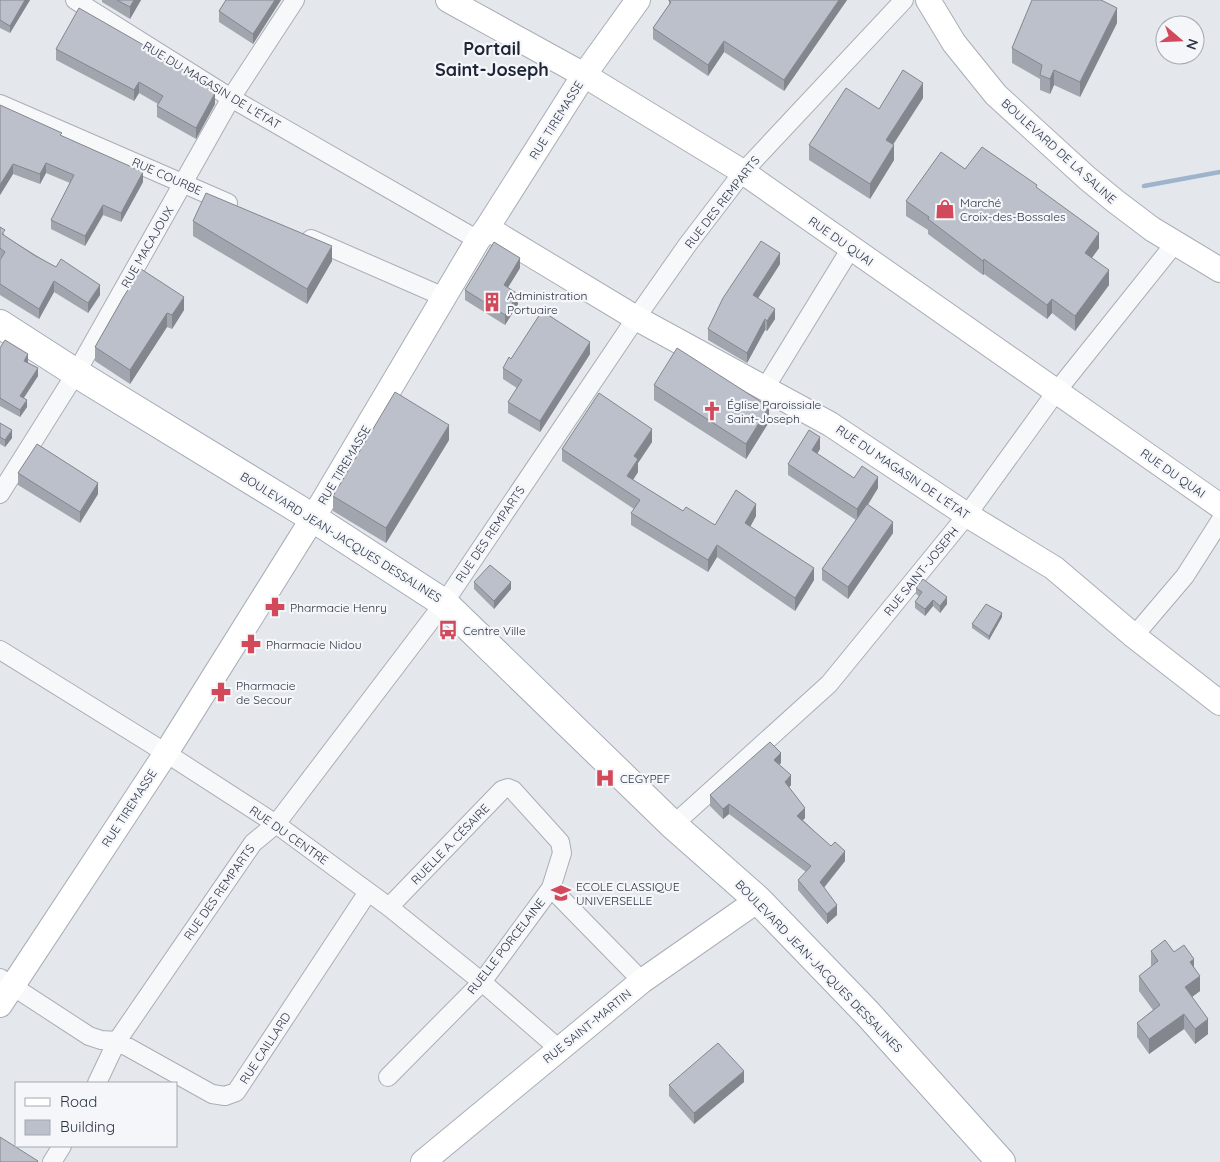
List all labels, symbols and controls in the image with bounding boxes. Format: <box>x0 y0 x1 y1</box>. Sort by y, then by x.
north arrow <box>1155 15 1205 65</box>
text: N <box>1182 36 1202 52</box>
district label: Portail Saint-Joseph <box>435 37 549 81</box>
street label: RUE DU MAGASIN DE L'ÉTAT <box>140 38 284 132</box>
street label: RUE TIREMASSE <box>526 78 586 162</box>
street label: BOULEVARD DE LA SALINE <box>998 95 1120 207</box>
street label: RUE DES REMPARTS <box>681 153 763 251</box>
street label: RUE COURBE <box>130 154 204 198</box>
place label: Marché Croix-des-Bossales <box>960 195 1066 224</box>
shop icon: Marché Croix-des-Bossales <box>934 198 956 220</box>
street label: RUE MACAJOUX <box>118 204 176 290</box>
street label: RUE DU QUAI <box>806 213 876 269</box>
place label: Administration Portuaire <box>507 288 587 317</box>
building icon: Administration Portuaire <box>481 291 503 313</box>
place label: Église Paroissiale Saint-Joseph <box>727 397 822 426</box>
church icon: Église Paroissiale Saint-Joseph <box>701 400 723 422</box>
street label: RUE DU MAGASIN DE L'ÉTAT <box>833 422 973 522</box>
street label: RUE TIREMASSE <box>314 423 374 507</box>
street label: RUE DU QUAI <box>1138 445 1208 501</box>
street label: BOULEVARD JEAN-JACQUES DESSALINES <box>238 469 444 606</box>
street label: RUE DES REMPARTS <box>452 483 528 585</box>
street label: RUE SAINT-JOSEPH <box>880 523 962 619</box>
pharmacy icon: Pharmacie Henry <box>264 596 286 618</box>
place label: Pharmacie Henry <box>290 600 387 615</box>
bus stop icon: Centre Ville <box>437 619 459 641</box>
place label: Centre Ville <box>463 623 526 638</box>
pharmacy icon: Pharmacie Nidou <box>240 633 262 655</box>
place label: Pharmacie Nidou <box>266 637 362 652</box>
place label: Pharmacie de Secour <box>236 678 296 707</box>
pharmacy icon: Pharmacie de Secour <box>210 681 232 703</box>
street label: RUE TIREMASSE <box>98 766 160 850</box>
hospital icon: CEGYPEF <box>594 767 616 789</box>
place label: CEGYPEF <box>620 771 670 786</box>
street label: RUELLE A. CÉSAIRE <box>408 800 492 887</box>
street label: RUE DU CENTRE <box>247 802 331 868</box>
street label: RUE DES REMPARTS <box>180 841 258 943</box>
street label: BOULEVARD JEAN-JACQUES DESSALINES <box>732 877 906 1056</box>
place label: ECOLE CLASSIQUE UNIVERSELLE <box>576 879 680 908</box>
school or university icon: ECOLE CLASSIQUE UNIVERSELLE <box>550 882 572 904</box>
street label: RUELLE PORCELAINE <box>464 895 548 997</box>
street label: RUE SAINT-MARTIN <box>540 986 634 1066</box>
street label: RUE CAILLARD <box>236 1009 294 1087</box>
legend <box>15 1082 178 1147</box>
text: Road <box>60 1092 97 1111</box>
text: Building <box>60 1117 115 1136</box>

